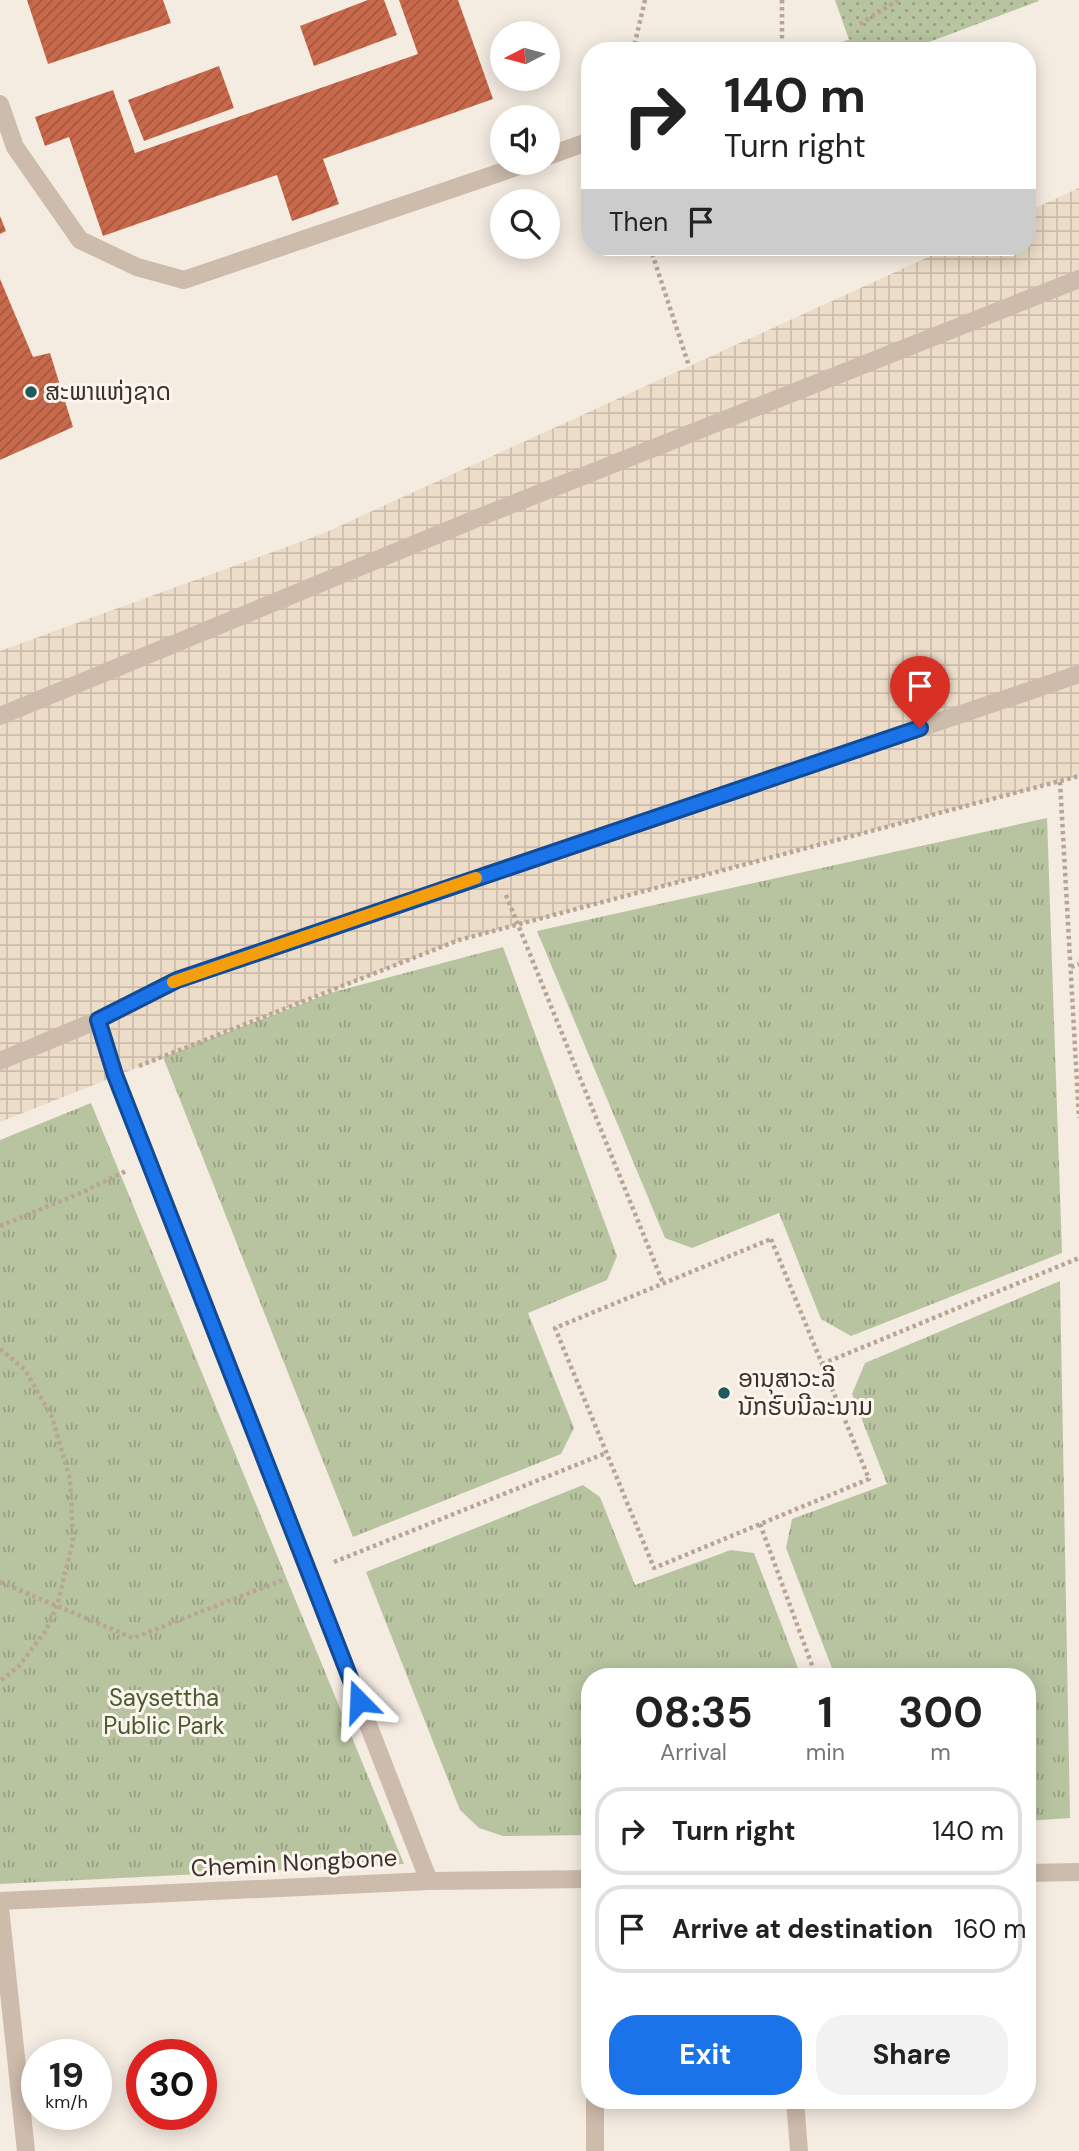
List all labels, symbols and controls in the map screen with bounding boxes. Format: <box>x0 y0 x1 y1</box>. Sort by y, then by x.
north arrow <box>490 21 560 91</box>
map controls <box>490 21 560 259</box>
text: 140 m <box>724 63 866 127</box>
icon: right <box>609 70 700 161</box>
button: sound <box>490 105 560 175</box>
text: Turn right <box>724 125 866 167</box>
button: search <box>490 189 560 259</box>
icon: arrive <box>682 203 720 241</box>
text: Then <box>609 205 668 239</box>
place label: ສະພາແຫ່ງຊາດ <box>45 376 171 407</box>
marker: ສະພາແຫ່ງຊາດ <box>23 384 39 400</box>
pin <box>890 656 950 728</box>
icon: arrive <box>901 667 939 705</box>
place label: ອານຸສາວະລີ ນັກຮົບນີລະນາມ <box>738 1363 873 1422</box>
marker: ອານຸສາວະລີ ນັກຮົບນີລະນາມ <box>716 1385 732 1401</box>
position arrow <box>322 1664 396 1738</box>
park label: Saysettha Public Park <box>103 1682 225 1741</box>
text: 08:35 <box>634 1685 753 1740</box>
text: 1 <box>818 1685 833 1740</box>
text: 300 <box>898 1685 983 1740</box>
text: Arrival <box>660 1737 727 1767</box>
text: min <box>806 1737 845 1767</box>
text: m <box>930 1737 951 1767</box>
icon: right <box>613 1812 651 1850</box>
text: Turn right <box>672 1814 796 1848</box>
text: 140 m <box>932 1814 1004 1848</box>
street label: Chemin Nongbone <box>190 1842 398 1883</box>
icon: arrive <box>613 1910 651 1948</box>
text: Arrive at destination <box>672 1912 933 1946</box>
text: 160 m <box>954 1912 1026 1946</box>
button: Exit <box>609 2015 802 2095</box>
button: Share <box>816 2015 1008 2095</box>
speed limit sign: 30 <box>126 2039 217 2130</box>
text: 19 <box>49 2052 84 2098</box>
text: km/h <box>45 2090 88 2114</box>

